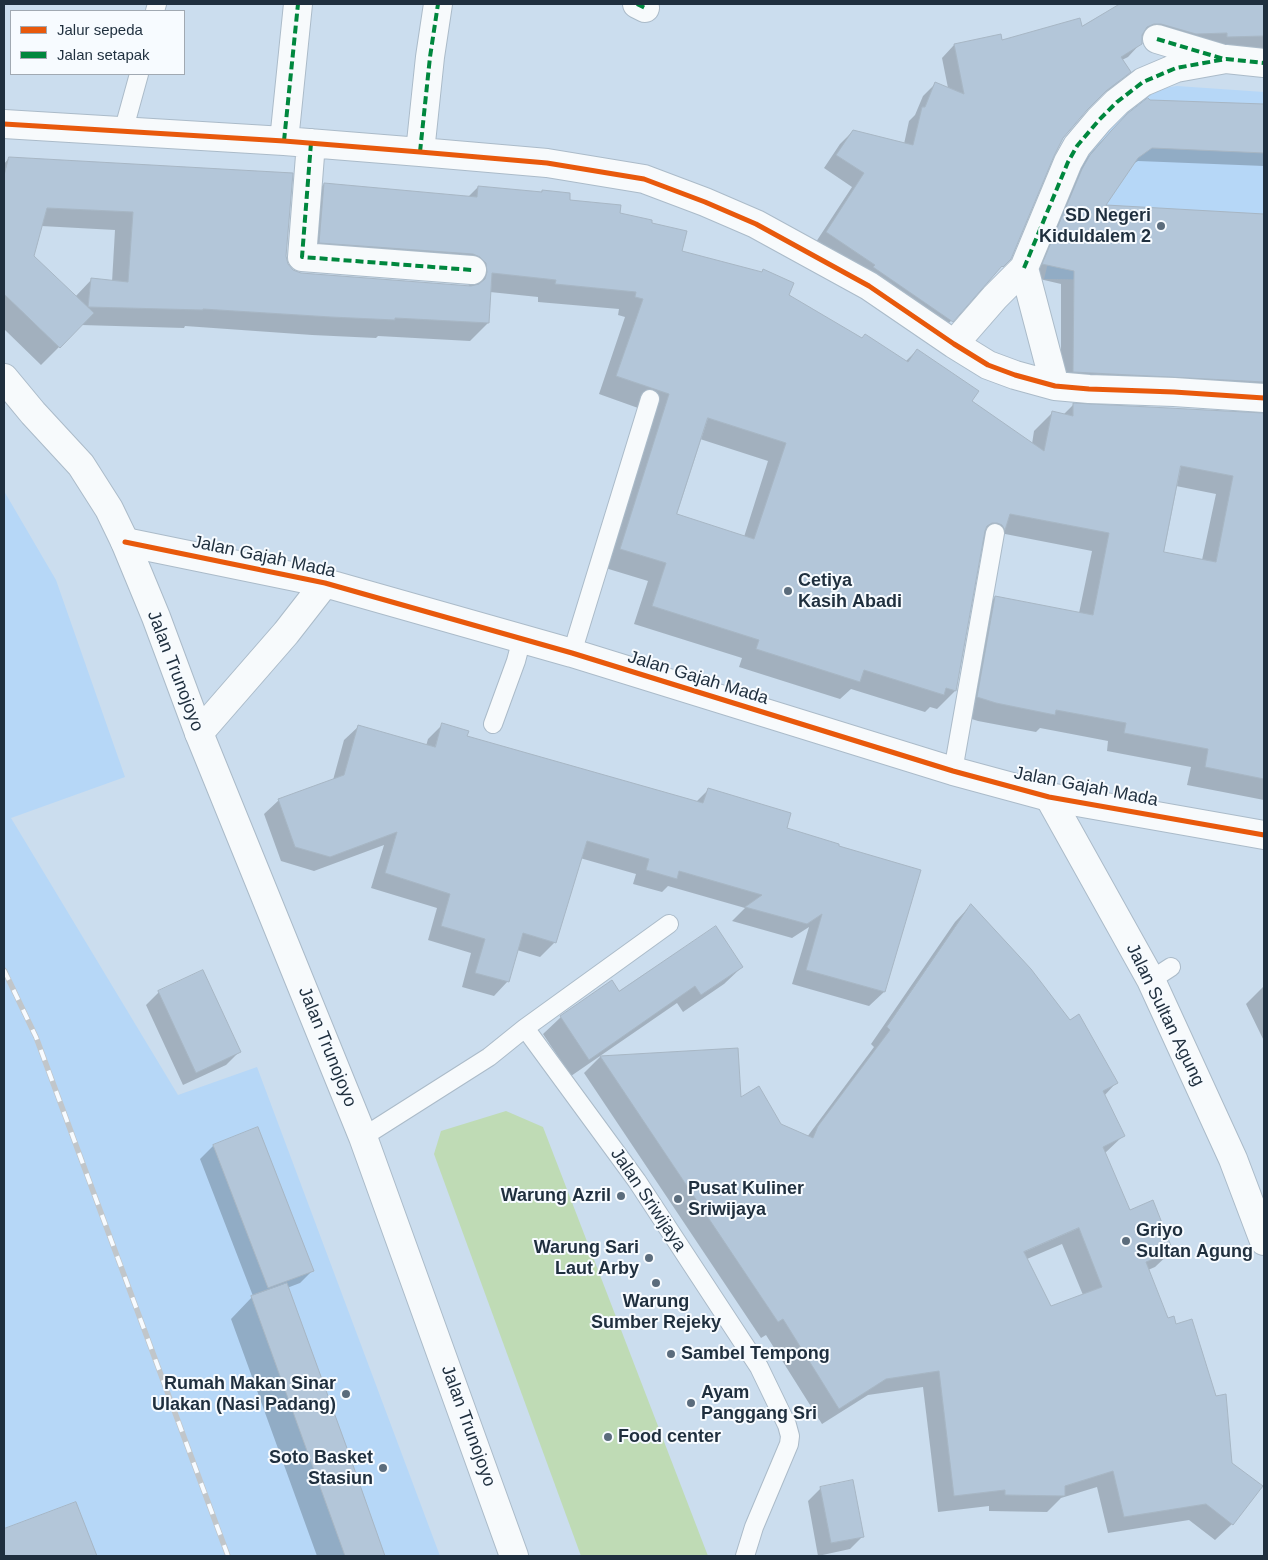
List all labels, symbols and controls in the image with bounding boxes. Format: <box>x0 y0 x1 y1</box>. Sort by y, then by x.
legend <box>10 10 185 75</box>
text: Jalur sepeda <box>57 21 143 38</box>
text: Jalan setapak <box>57 46 150 63</box>
place label: SD Negeri Kiduldalem 2 <box>1039 205 1151 248</box>
marker: SD Negeri Kiduldalem 2 <box>1155 220 1167 232</box>
street label: Jalan Gajah Mada <box>190 531 338 583</box>
place label: Cetiya Kasih Abadi <box>798 570 902 612</box>
marker: Cetiya Kasih Abadi <box>782 585 794 597</box>
street label: Jalan Trunojoyo <box>142 608 208 734</box>
street label: Jalan Gajah Mada <box>625 646 771 710</box>
street label: Jalan Gajah Mada <box>1012 762 1160 812</box>
street label: Jalan Sultan Agung <box>1121 940 1209 1090</box>
street label: Jalan Trunojoyo <box>293 984 361 1110</box>
street label: Jalan Sriwijaya <box>605 1144 691 1256</box>
place label: Pusat Kuliner Sriwijaya <box>688 1178 804 1220</box>
place label: Warung Azril <box>501 1185 611 1207</box>
marker: Warung Azril <box>615 1190 627 1202</box>
marker: Pusat Kuliner Sriwijaya <box>672 1193 684 1205</box>
place label: Griyo Sultan Agung <box>1136 1220 1253 1262</box>
marker: Griyo Sultan Agung <box>1120 1235 1132 1247</box>
place label: Warung Sari Laut Arby <box>534 1237 639 1280</box>
marker: Warung Sari Laut Arby <box>643 1252 655 1264</box>
marker: Warung Sumber Rejeky <box>650 1277 662 1289</box>
place label: Warung Sumber Rejeky <box>591 1291 721 1334</box>
place label: Sambel Tempong <box>681 1343 830 1365</box>
marker: Sambel Tempong <box>665 1348 677 1360</box>
street label: Jalan Trunojoyo <box>436 1362 500 1490</box>
place label: Rumah Makan Sinar Ulakan (Nasi Padang) <box>152 1373 336 1416</box>
place label: Ayam Panggang Sri <box>701 1382 817 1425</box>
marker: Rumah Makan Sinar Ulakan (Nasi Padang) <box>340 1388 352 1400</box>
marker: Ayam Panggang Sri <box>685 1397 697 1409</box>
place label: Food center <box>618 1426 721 1448</box>
marker: Food center <box>602 1431 614 1443</box>
place label: Soto Basket Stasiun <box>269 1447 373 1490</box>
marker: Soto Basket Stasiun <box>377 1462 389 1474</box>

